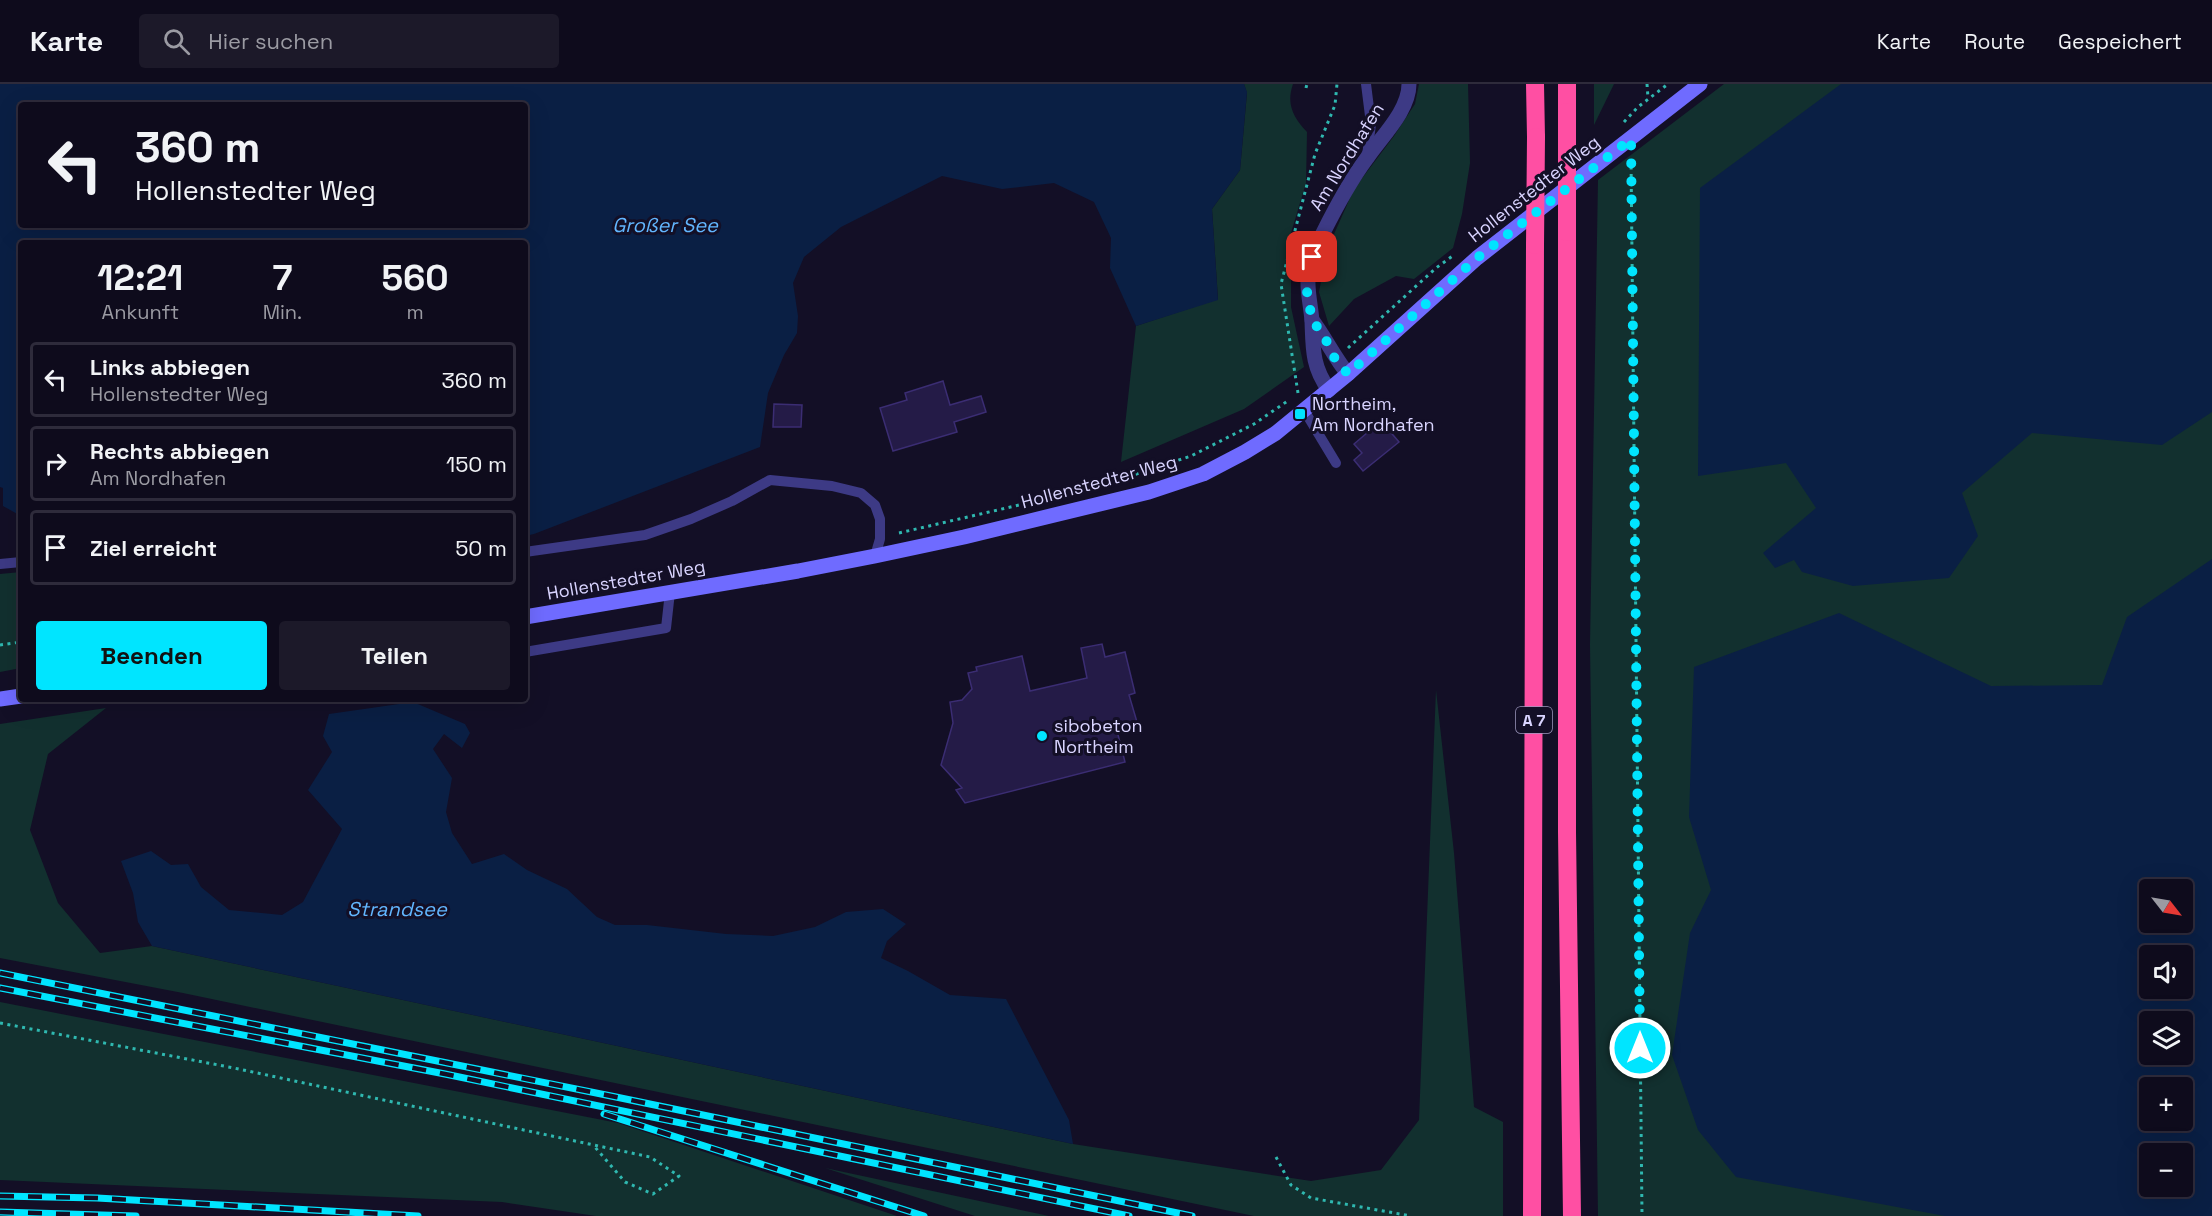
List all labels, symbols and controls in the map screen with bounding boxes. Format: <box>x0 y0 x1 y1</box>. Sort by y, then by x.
search box <box>139 14 559 68</box>
text: Karte <box>30 23 103 59</box>
icon: search <box>160 25 193 58</box>
text: Hier suchen <box>208 27 333 55</box>
text: Karte <box>1877 28 1931 55</box>
text: Route <box>1964 28 2025 55</box>
text: Gespeichert <box>2058 28 2182 55</box>
street label: Am Nordhafen <box>1304 99 1389 215</box>
text: 360 m <box>135 121 260 174</box>
icon: left <box>36 126 114 204</box>
street label: Hollenstedter Weg <box>1463 130 1604 247</box>
text: Hollenstedter Weg <box>135 173 376 208</box>
water label: Großer See <box>612 212 719 238</box>
pin <box>1286 231 1337 282</box>
icon: arrive <box>1295 240 1328 273</box>
text: 12:21 <box>97 255 183 301</box>
text: 7 <box>272 255 292 301</box>
text: 560 <box>381 255 449 301</box>
text: Ankunft <box>102 299 179 325</box>
text: Min. <box>263 299 302 325</box>
text: m <box>406 299 424 325</box>
text: Links abbiegen <box>90 353 250 381</box>
icon: left <box>39 363 72 396</box>
text: 360 m <box>442 366 507 394</box>
text: Hollenstedter Weg <box>90 381 268 407</box>
place label: Northeim, Am Nordhafen <box>1312 392 1435 436</box>
marker: Northeim, Am Nordhafen <box>1293 407 1307 421</box>
text: Rechts abbiegen <box>90 437 270 465</box>
icon: right <box>39 447 72 480</box>
text: 150 m <box>446 450 507 478</box>
street label: Hollenstedter Weg <box>1018 450 1179 513</box>
text: Am Nordhafen <box>90 465 226 491</box>
icon: arrive <box>39 531 72 564</box>
text: Ziel erreicht <box>90 534 217 562</box>
text: 50 m <box>455 534 507 562</box>
street label: Hollenstedter Weg <box>545 554 707 605</box>
button: Beenden <box>36 621 267 690</box>
button: Teilen <box>279 621 510 690</box>
road number: A 7 <box>1516 707 1552 733</box>
place label: sibobeton Northeim <box>1054 714 1143 758</box>
marker: sibobeton Northeim <box>1035 729 1049 743</box>
north arrow <box>2139 879 2193 933</box>
map controls <box>2139 879 2193 1197</box>
water label: Strandsee <box>347 896 448 922</box>
button: sound <box>2139 945 2193 999</box>
button: layers <box>2139 1011 2193 1065</box>
position arrow <box>1608 1016 1672 1080</box>
button: + <box>2139 1077 2193 1131</box>
button: − <box>2139 1143 2193 1197</box>

